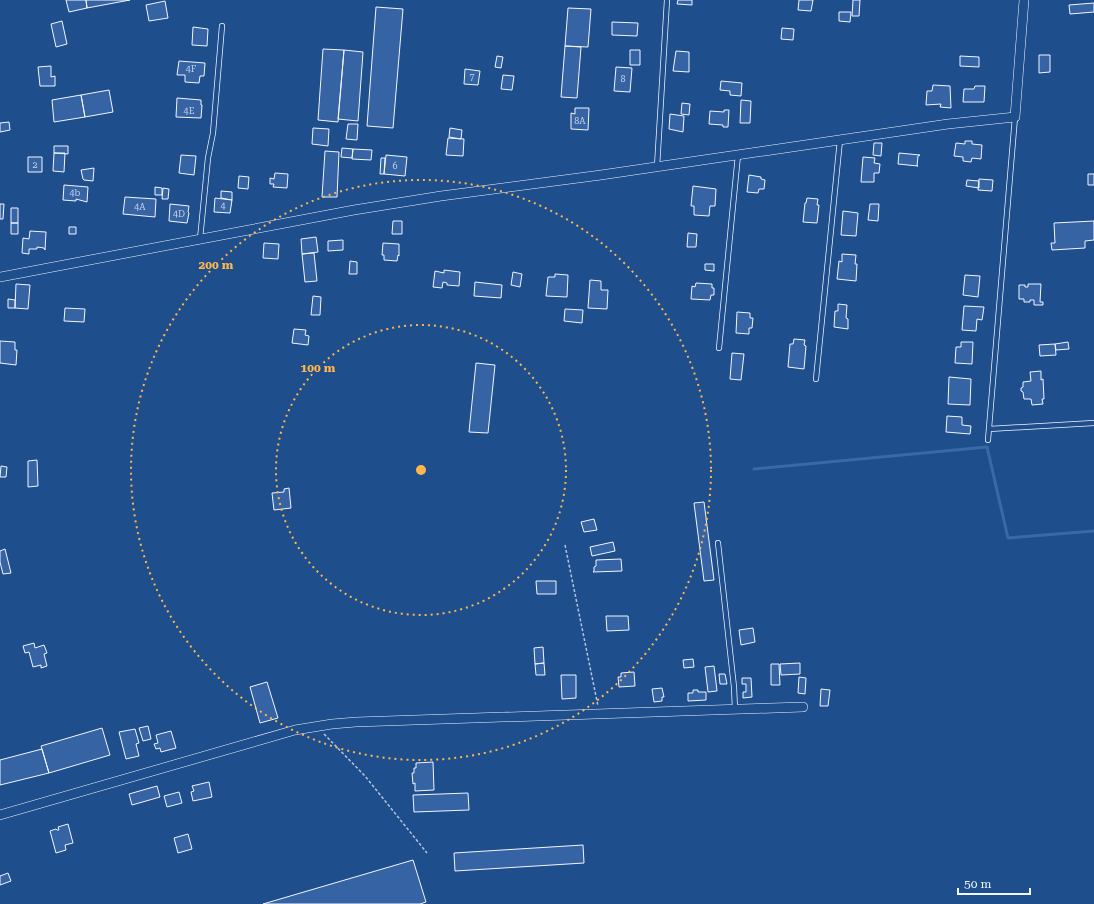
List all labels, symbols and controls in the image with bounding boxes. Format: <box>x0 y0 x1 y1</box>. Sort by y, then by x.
house number: 4F <box>186 64 197 74</box>
house number: 7 <box>469 72 475 82</box>
house number: 8 <box>620 74 626 84</box>
house number: 4E <box>184 106 195 116</box>
house number: 8A <box>574 116 586 126</box>
house number: 2 <box>32 160 38 170</box>
house number: 6 <box>392 161 398 171</box>
house number: 4b <box>70 188 81 198</box>
house number: 4 <box>220 201 226 211</box>
house number: 4A <box>134 202 146 212</box>
house number: 4D <box>173 209 185 219</box>
text: 200 m <box>199 258 234 272</box>
text: 100 m <box>301 361 336 375</box>
centre of rings <box>414 463 428 477</box>
scale bar <box>958 870 1030 896</box>
text: 50 m <box>964 877 991 891</box>

